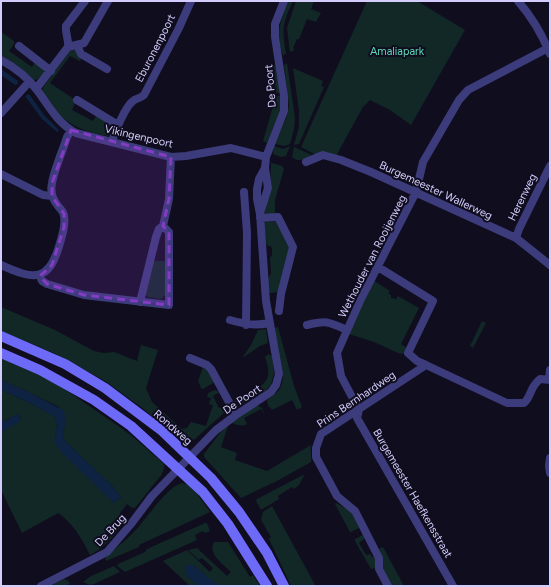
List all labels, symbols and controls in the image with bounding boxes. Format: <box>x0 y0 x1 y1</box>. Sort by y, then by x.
street label: Eburonenpoort <box>133 12 178 84</box>
park label: Amaliapark <box>370 45 425 58</box>
street label: De Poort <box>262 64 279 108</box>
street label: Vikingenpoort <box>103 122 174 151</box>
street label: Burgemeester Wallerweg <box>377 158 494 222</box>
street label: Herenweg <box>505 171 539 223</box>
street label: Wethouder van Rooijenweg <box>336 193 409 320</box>
street label: Prins Bernhardweg <box>314 368 398 431</box>
street label: De Poort <box>221 382 264 417</box>
street label: Rondweg <box>151 407 195 448</box>
street label: Burgemeester Haefkensstraat <box>370 426 455 560</box>
street label: De Brug <box>92 512 129 549</box>

